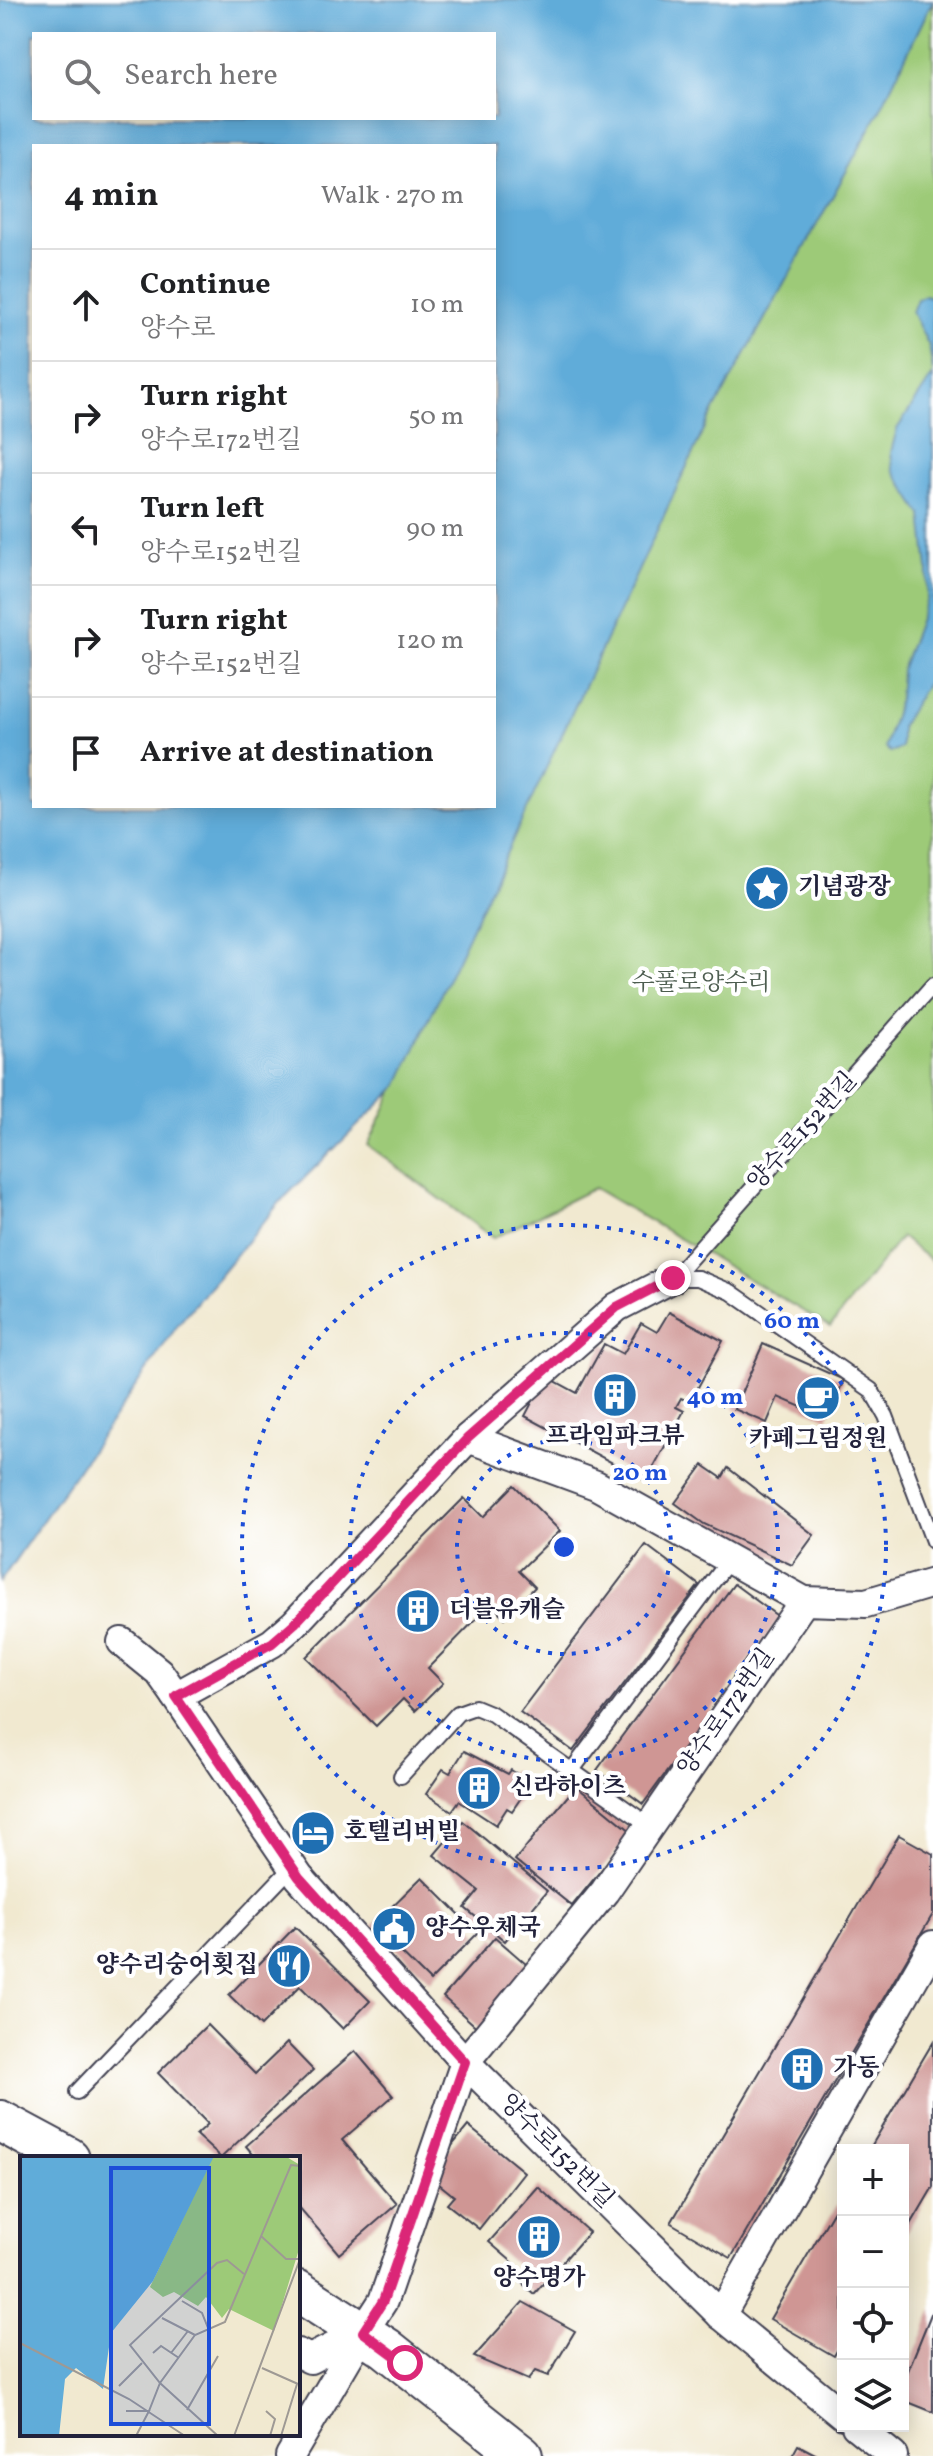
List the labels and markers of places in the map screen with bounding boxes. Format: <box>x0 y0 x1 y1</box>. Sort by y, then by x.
place icon: 기념광장 <box>743 864 791 912</box>
place label: 기념광장 <box>798 871 892 905</box>
building icon: 프라임파크뷰 <box>591 1371 639 1419</box>
cafe icon: 카페그림정원 <box>794 1374 842 1422</box>
place label: 프라임파크뷰 <box>545 1420 685 1454</box>
place label: 카페그림정원 <box>748 1423 888 1457</box>
centre of rings <box>550 1533 578 1561</box>
building icon: 더블유캐슬 <box>394 1587 442 1635</box>
place label: 더블유캐슬 <box>449 1594 565 1628</box>
building icon: 신라하이츠 <box>455 1764 503 1812</box>
place label: 신라하이츠 <box>510 1771 626 1805</box>
hotel icon: 호텔리버빌 <box>289 1809 337 1857</box>
place label: 호텔리버빌 <box>344 1816 460 1850</box>
public building icon: 양수우체국 <box>370 1905 418 1953</box>
place label: 양수우체국 <box>425 1912 541 1946</box>
restaurant icon: 양수리숭어횟집 <box>265 1942 313 1990</box>
place label: 양수리숭어횟집 <box>96 1949 258 1983</box>
building icon: 가동 <box>778 2045 826 2093</box>
place label: 가동 <box>833 2052 879 2086</box>
building icon: 양수명가 <box>515 2213 563 2261</box>
place label: 양수명가 <box>493 2262 586 2296</box>

